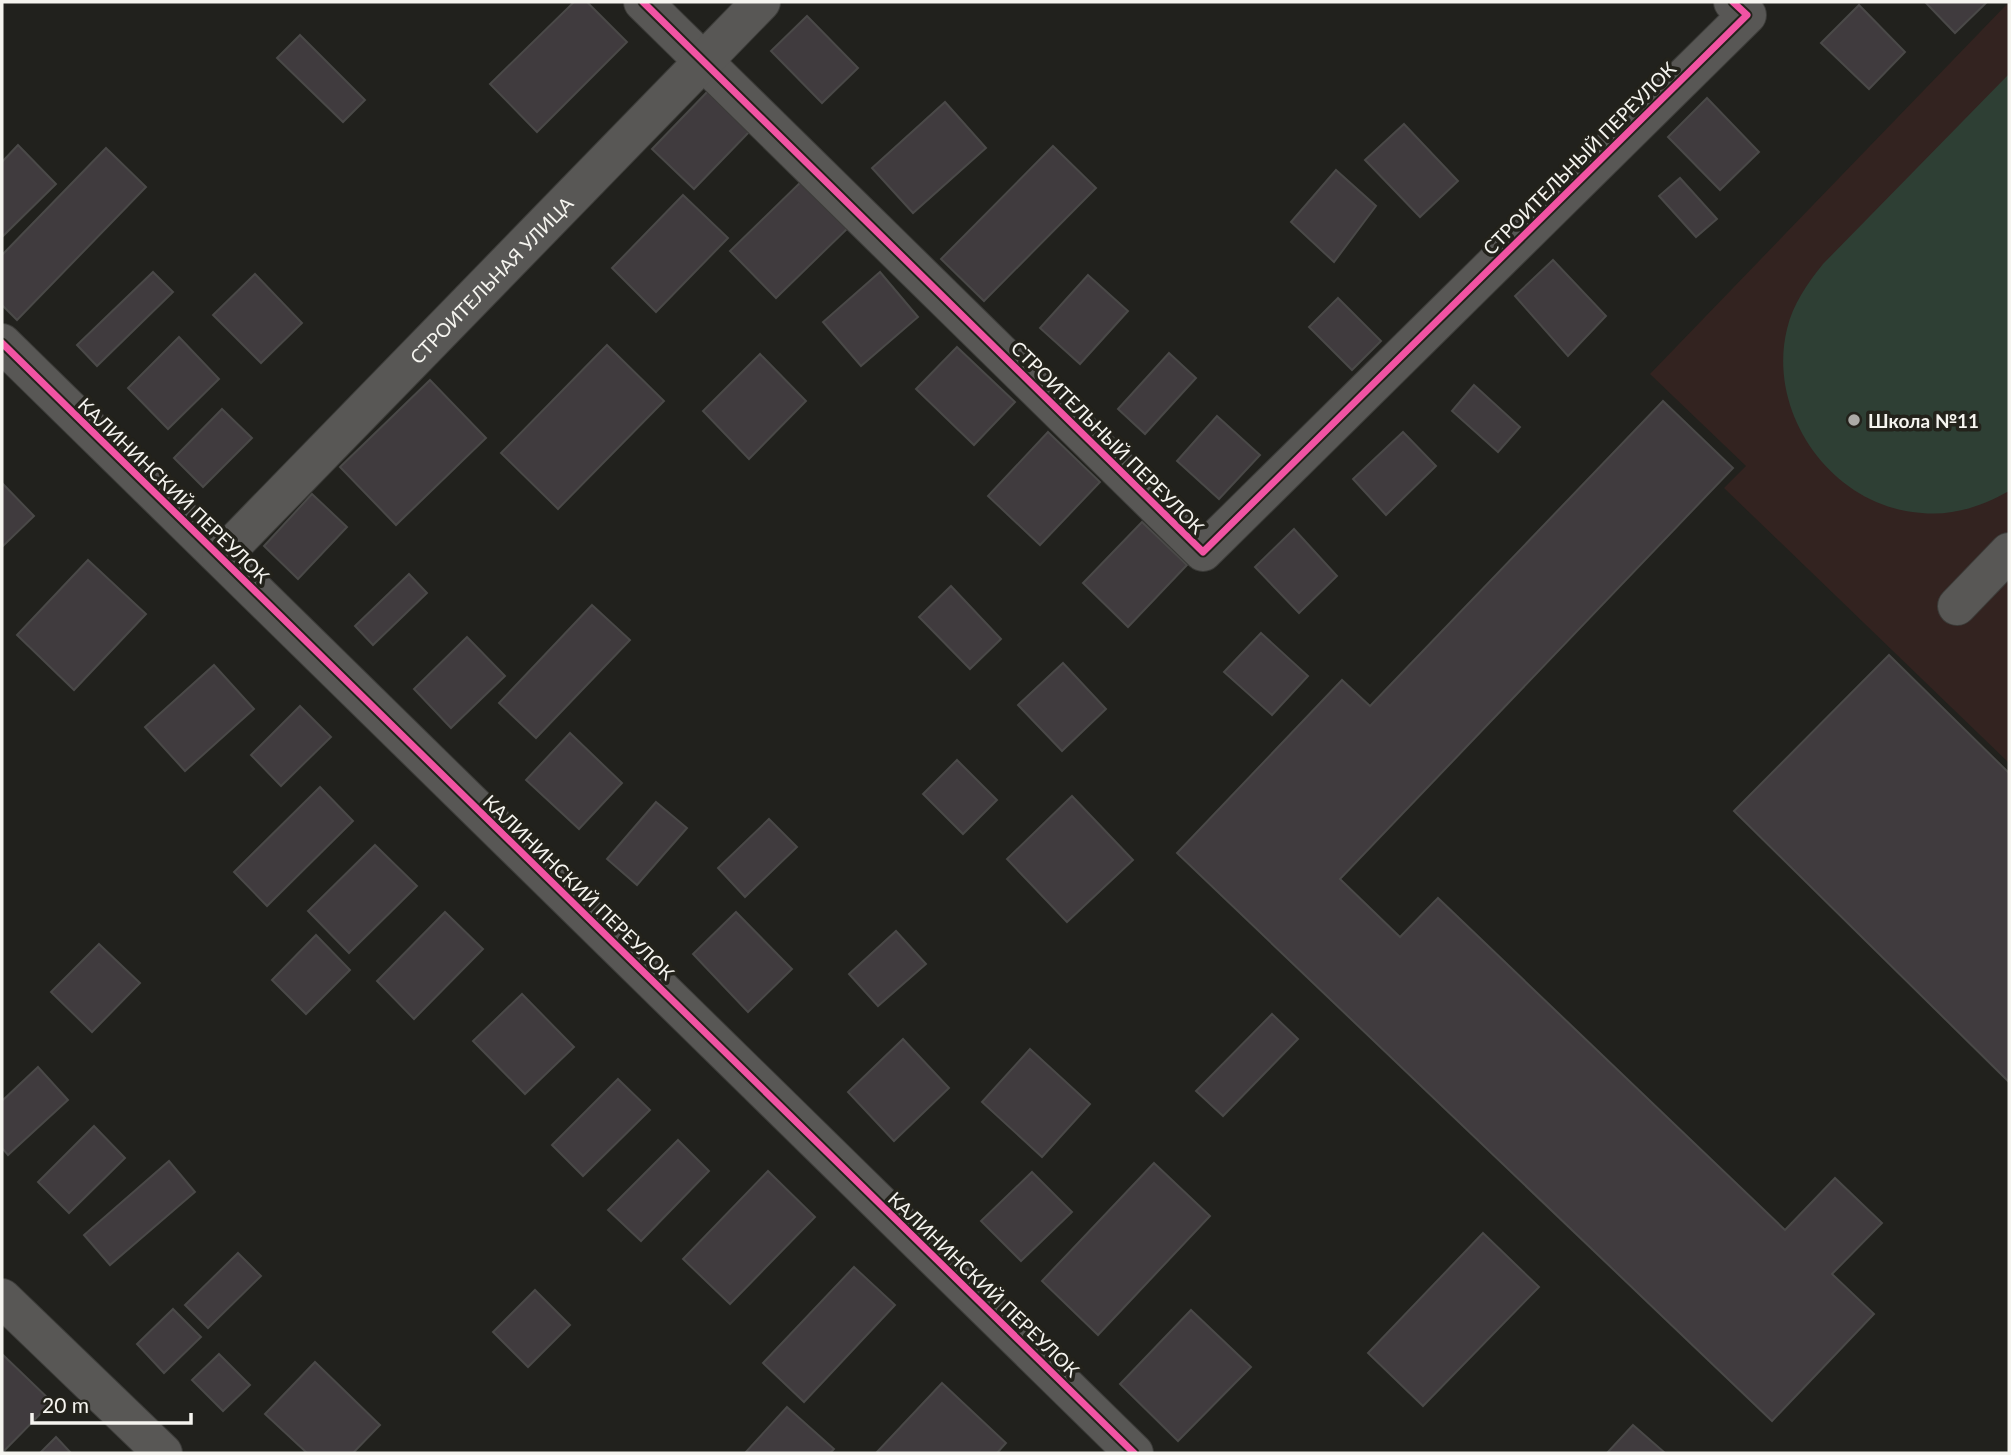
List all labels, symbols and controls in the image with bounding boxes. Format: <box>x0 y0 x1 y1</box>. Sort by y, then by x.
street label: СТРОИТЕЛЬНЫЙ ПЕРЕУЛОК <box>1478 57 1680 259</box>
street label: СТРОИТЕЛЬНАЯ УЛИЦА <box>404 191 577 368</box>
street label: СТРОИТЕЛЬНЫЙ ПЕРЕУЛОК <box>1007 336 1209 538</box>
street label: КАЛИНИНСКИЙ ПЕРЕУЛОК <box>74 393 275 588</box>
place label: Школа №11 <box>1868 409 1979 432</box>
marker: Школа №11 <box>1846 412 1862 428</box>
street label: КАЛИНИНСКИЙ ПЕРЕУЛОК <box>479 790 680 985</box>
street label: КАЛИНИНСКИЙ ПЕРЕУЛОК <box>884 1187 1085 1382</box>
scale bar <box>32 1382 191 1426</box>
text: 20 m <box>42 1392 89 1417</box>

